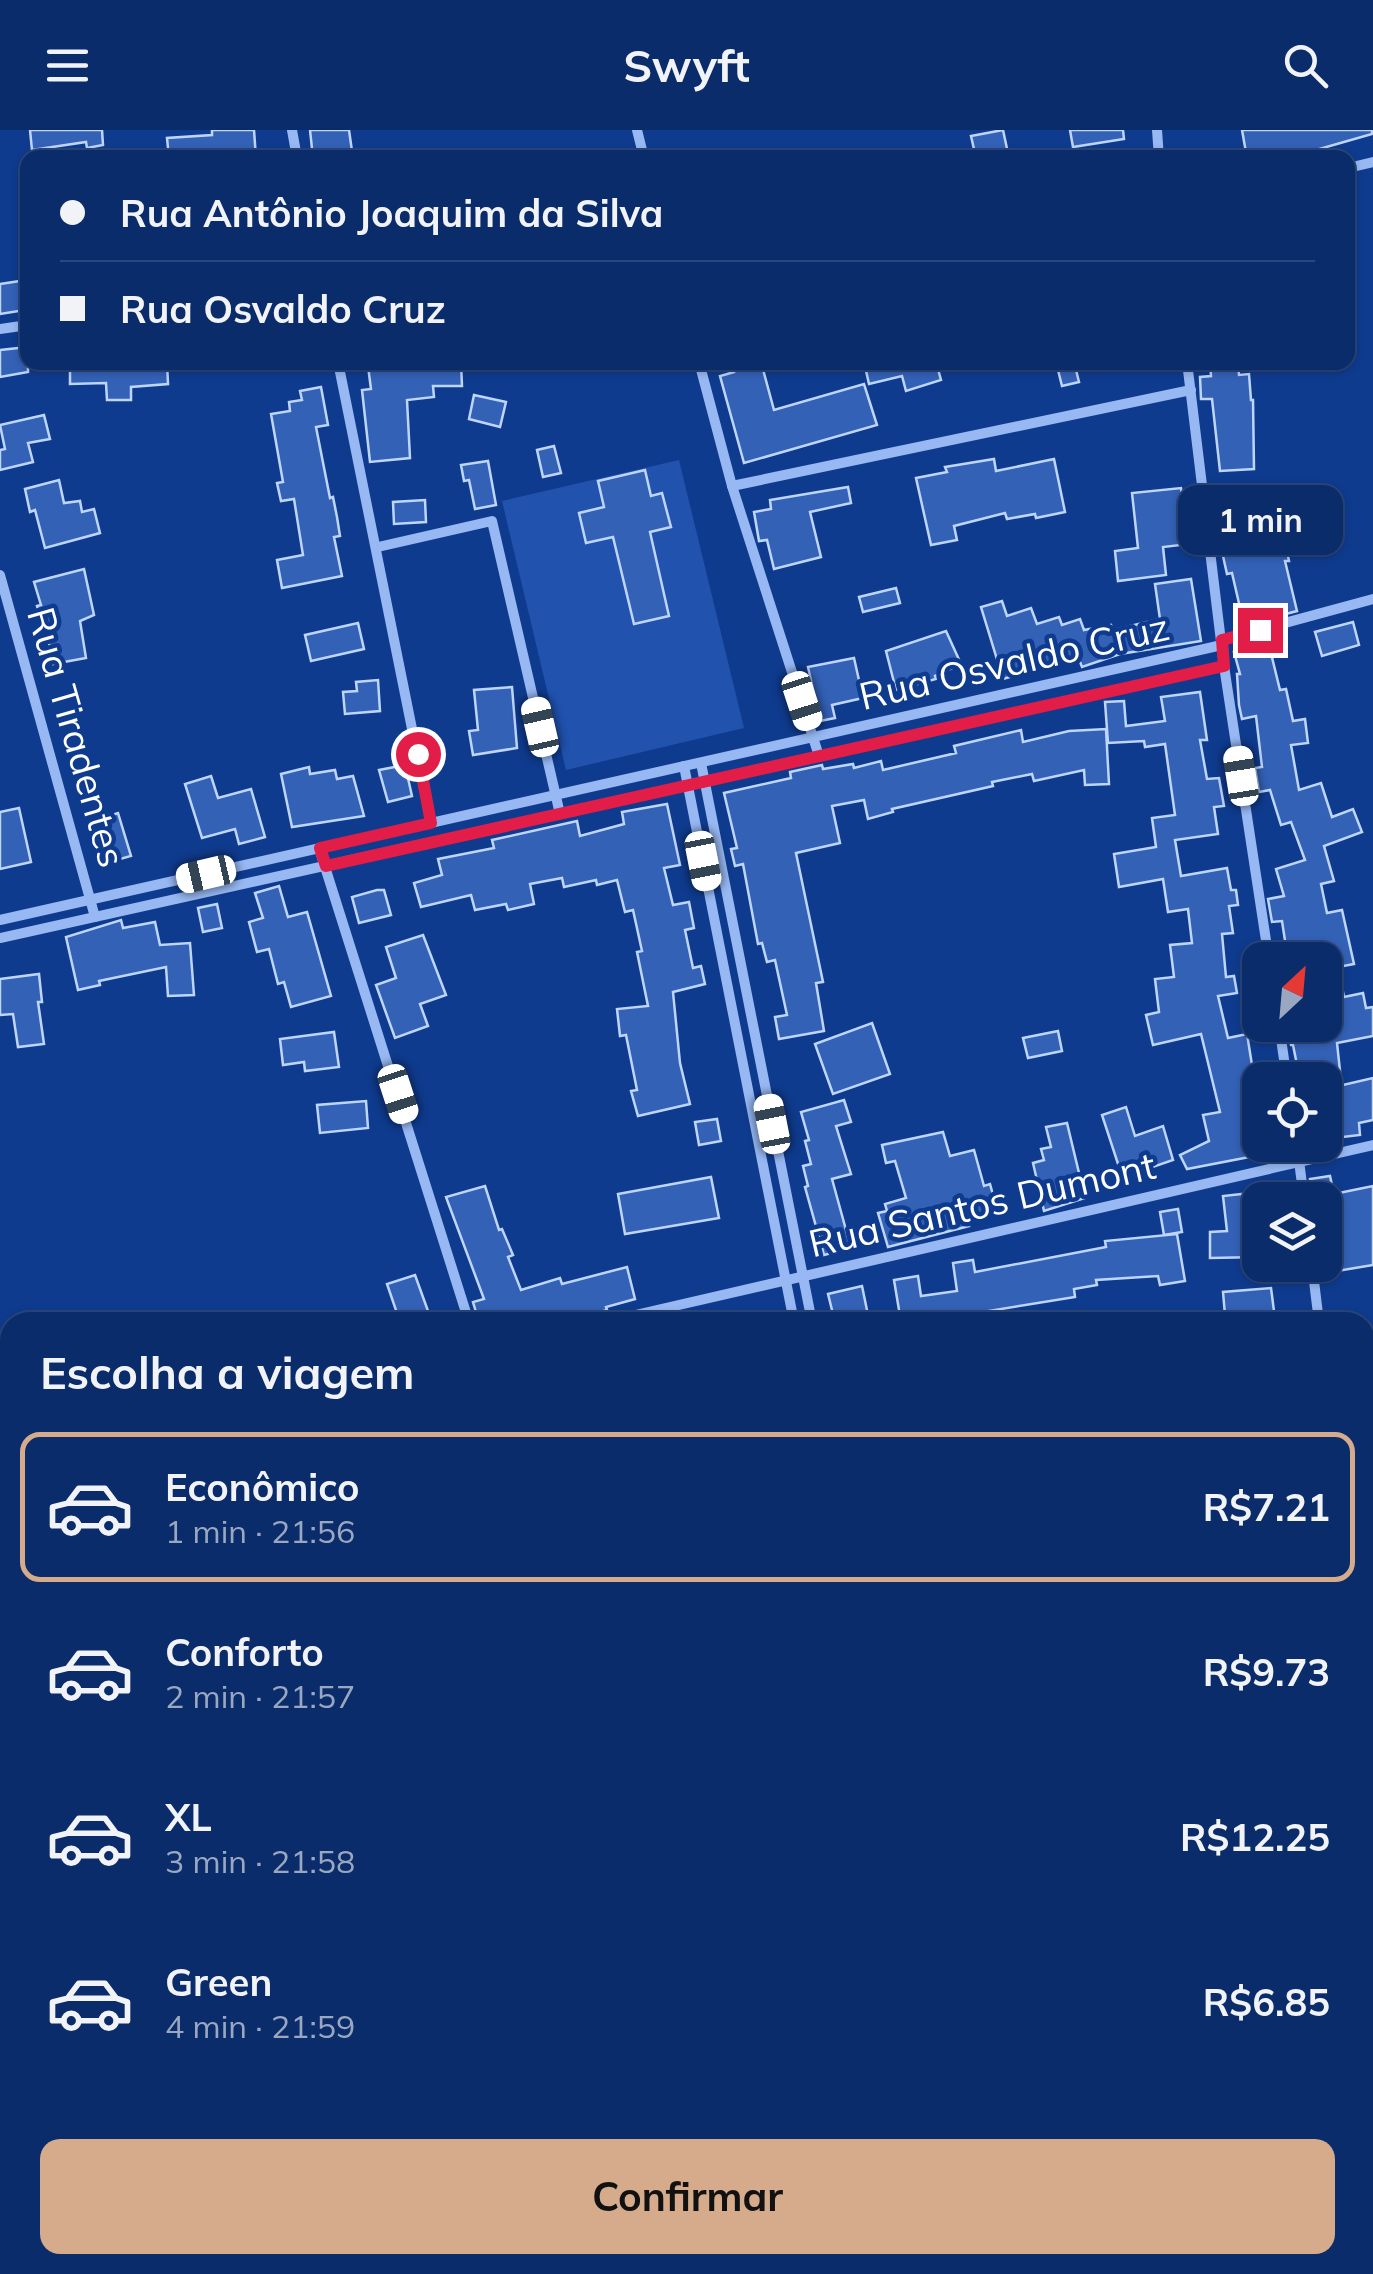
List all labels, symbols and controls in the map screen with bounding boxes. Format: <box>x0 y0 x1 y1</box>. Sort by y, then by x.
text: Swyft <box>623 37 750 93</box>
icon: menu <box>40 38 95 93</box>
icon: search <box>1278 38 1333 93</box>
text: Rua Antônio Joaquim da Silva <box>120 189 663 237</box>
text: Rua Osvaldo Cruz <box>120 285 446 333</box>
callout: 1 min <box>1178 485 1342 555</box>
text: 1 min <box>1218 500 1303 540</box>
street label: Rua Tiradentes <box>17 602 137 872</box>
street label: Rua Osvaldo Cruz <box>855 602 1173 720</box>
route end <box>1238 608 1283 653</box>
car <box>778 668 826 734</box>
car <box>519 694 561 760</box>
route start <box>396 732 441 777</box>
car <box>1221 744 1261 808</box>
car <box>683 829 723 893</box>
car <box>173 853 239 895</box>
north arrow <box>1242 942 1342 1042</box>
map controls <box>1242 942 1342 1282</box>
car <box>374 1061 422 1127</box>
button: locate <box>1242 1062 1342 1162</box>
car <box>752 1092 792 1156</box>
street label: Rua Santos Dumont <box>804 1141 1160 1267</box>
button: layers <box>1242 1182 1342 1282</box>
text: Escolha a viagem <box>40 1344 415 1400</box>
icon: car <box>45 1462 135 1552</box>
text: Econômico <box>165 1463 360 1511</box>
text: R$7.21 <box>1203 1483 1330 1531</box>
text: 1 min · 21:56 <box>165 1511 355 1551</box>
icon: car <box>45 1627 135 1717</box>
text: Conforto <box>165 1628 324 1676</box>
text: R$9.73 <box>1203 1648 1330 1696</box>
text: 2 min · 21:57 <box>165 1676 355 1716</box>
icon: car <box>45 1792 135 1882</box>
text: XL <box>165 1793 212 1841</box>
text: R$12.25 <box>1180 1813 1330 1861</box>
text: 3 min · 21:58 <box>165 1841 355 1881</box>
icon: car <box>45 1957 135 2047</box>
text: Green <box>165 1958 272 2006</box>
text: R$6.85 <box>1203 1978 1330 2026</box>
text: 4 min · 21:59 <box>165 2006 355 2046</box>
button: Confirmar <box>40 2139 1335 2254</box>

